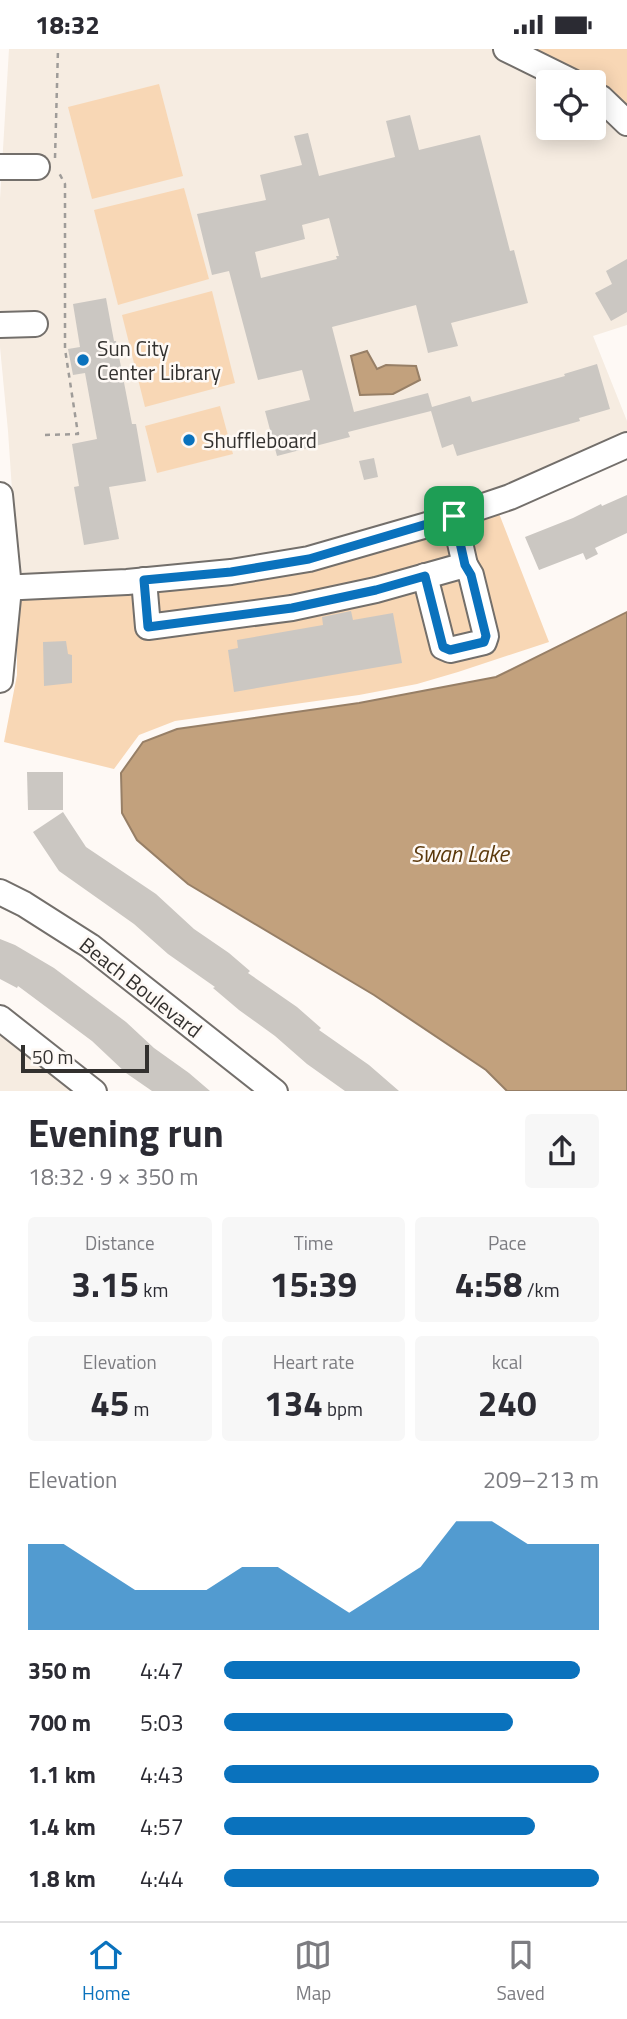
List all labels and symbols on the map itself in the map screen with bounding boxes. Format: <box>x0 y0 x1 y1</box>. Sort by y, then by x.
place label: Sun City Center Library <box>97 332 221 388</box>
marker: Sun City Center Library <box>75 352 91 368</box>
place label: Shuffleboard <box>203 424 317 456</box>
marker: Shuffleboard <box>181 432 197 448</box>
pin <box>424 486 484 546</box>
water label: Swan Lake <box>411 836 510 871</box>
street label: Beach Boulevard <box>73 929 209 1045</box>
scale bar <box>21 1043 149 1074</box>

